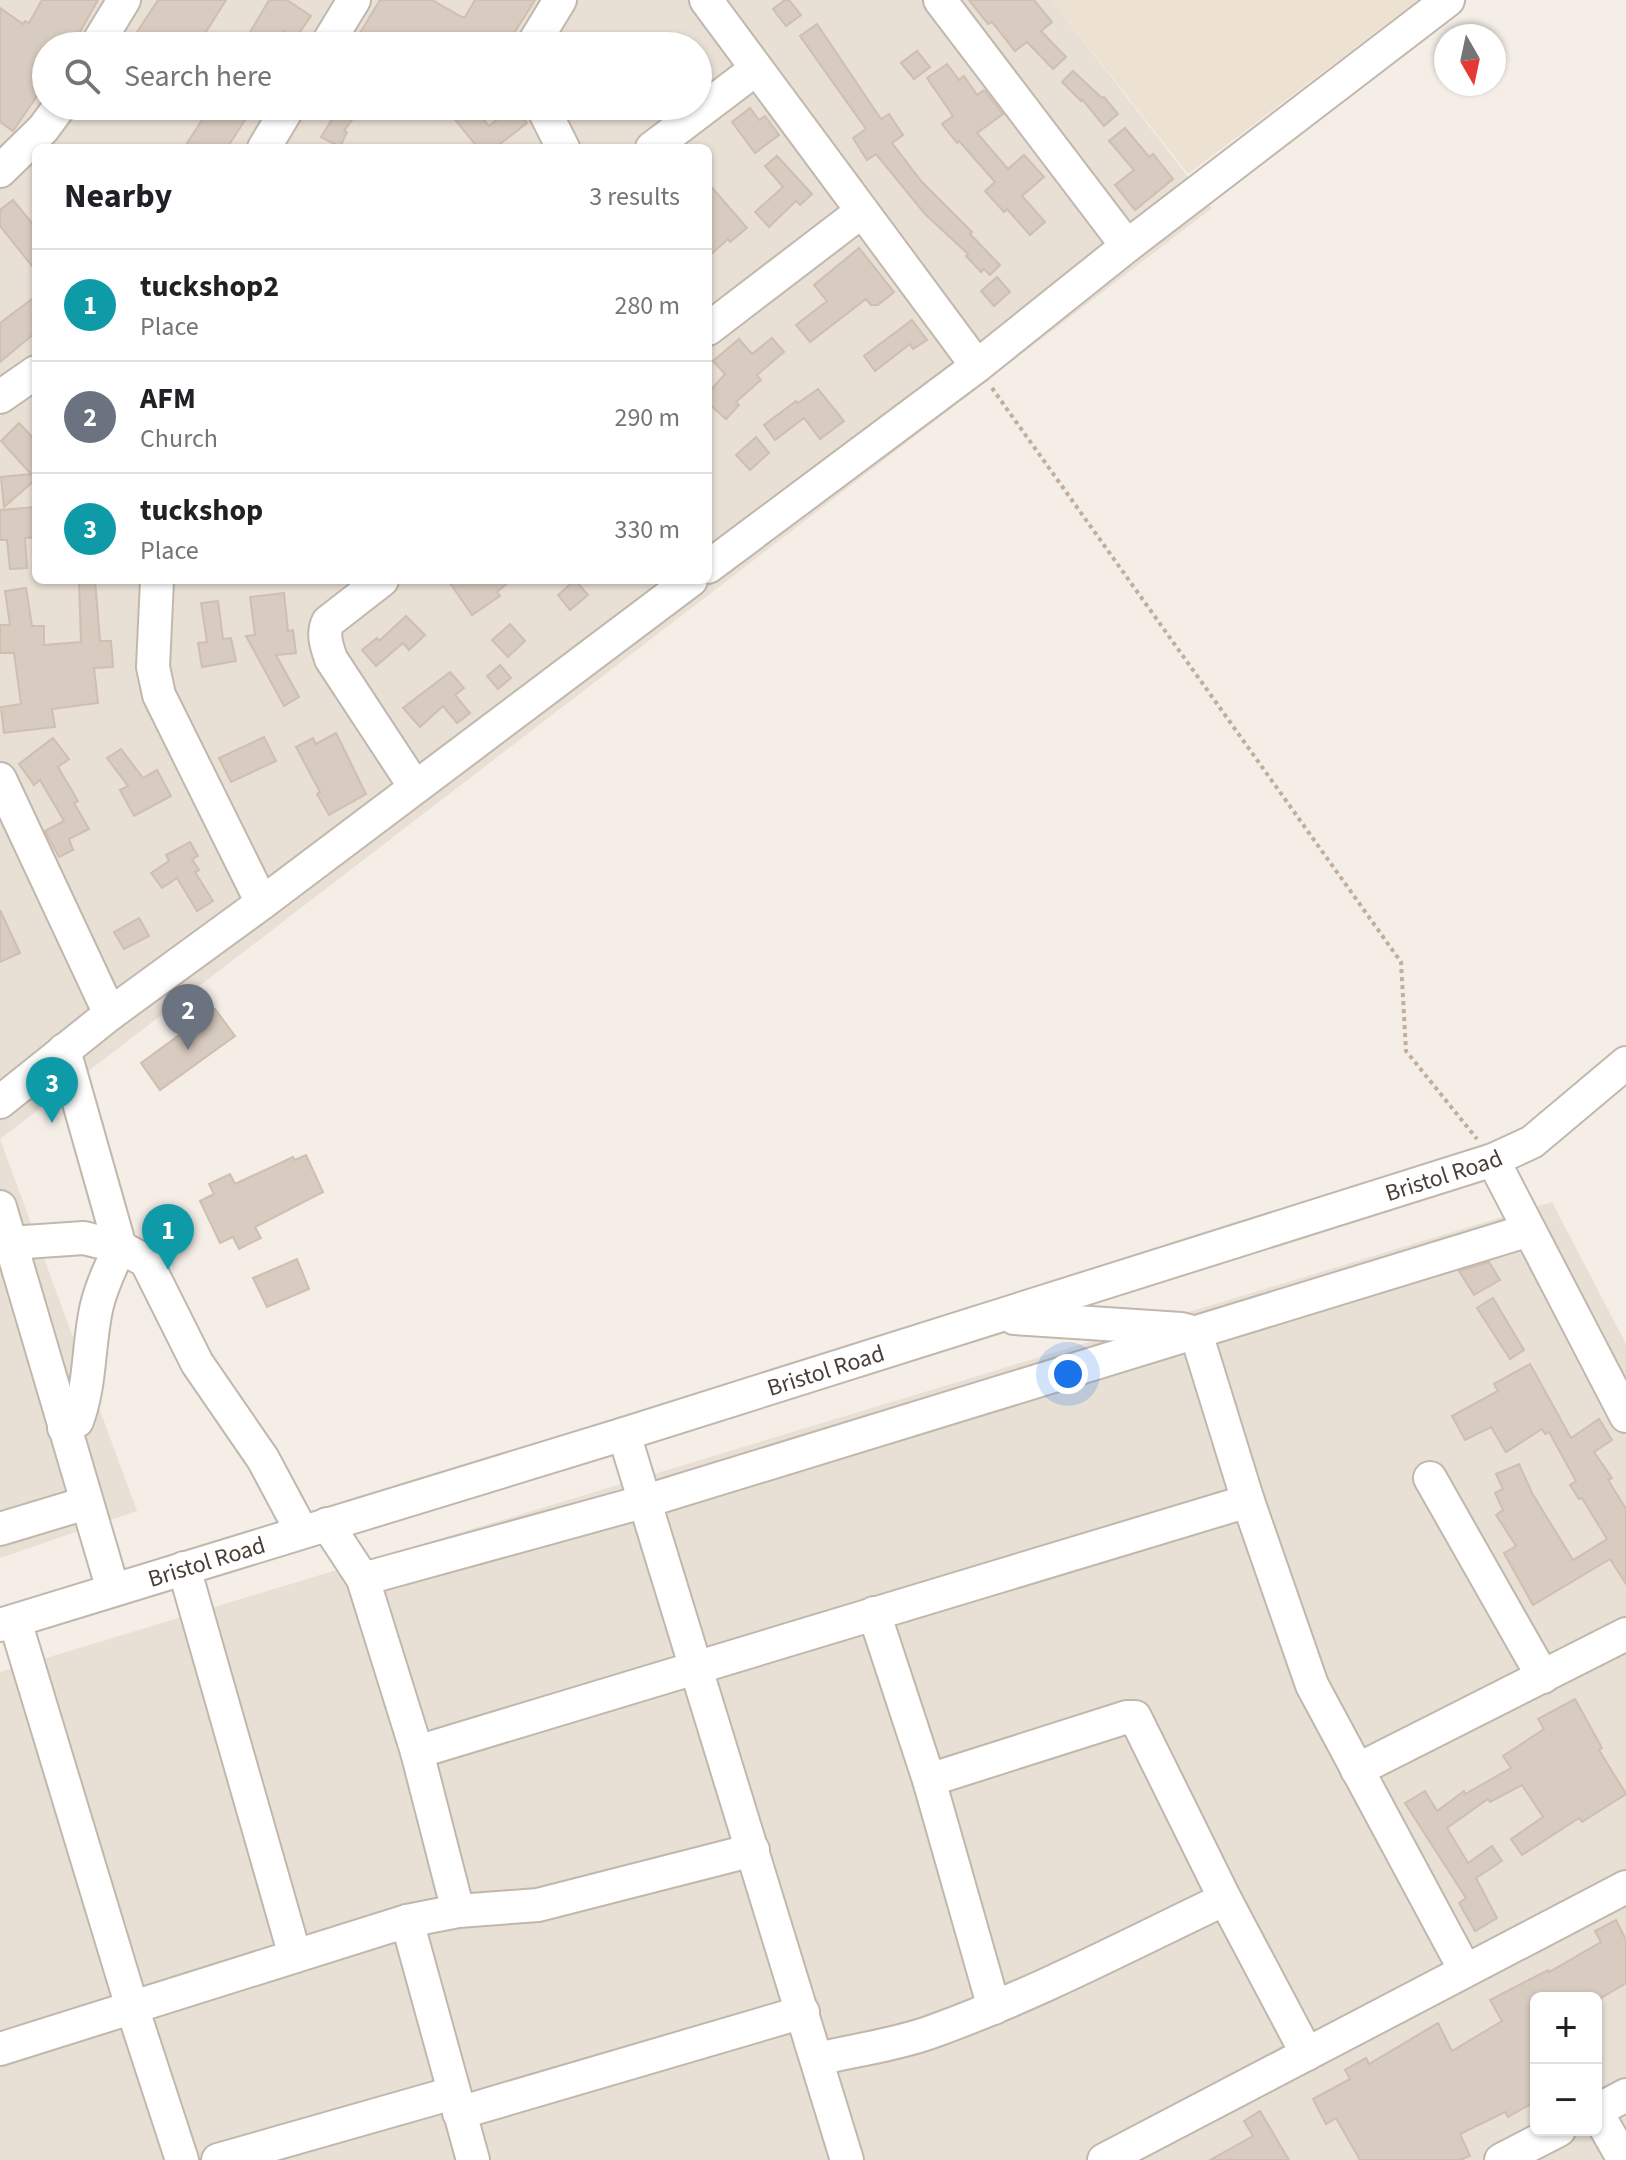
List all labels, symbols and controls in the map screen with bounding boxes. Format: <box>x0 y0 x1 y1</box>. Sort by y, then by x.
north arrow <box>1434 24 1506 96</box>
search box <box>32 32 712 120</box>
icon: search <box>60 54 104 98</box>
text: Search here <box>124 55 272 98</box>
text: Nearby <box>64 172 172 221</box>
text: 3 results <box>589 178 680 215</box>
text: tuckshop2 <box>140 265 279 308</box>
text: 1 <box>83 287 97 324</box>
text: 280 m <box>614 287 680 324</box>
text: Place <box>140 308 199 345</box>
text: AFM <box>140 377 196 420</box>
text: 2 <box>83 399 97 436</box>
text: 290 m <box>614 399 680 436</box>
text: Church <box>140 420 218 457</box>
text: tuckshop <box>140 489 263 532</box>
text: 3 <box>83 511 97 548</box>
text: 330 m <box>614 511 680 548</box>
text: Place <box>140 532 199 569</box>
pin: 2 <box>162 984 214 1050</box>
pin: 3 <box>26 1057 78 1123</box>
street label: Bristol Road <box>1381 1141 1509 1211</box>
pin: 1 <box>142 1204 194 1270</box>
street label: Bristol Road <box>763 1336 889 1406</box>
your location <box>1048 1354 1088 1394</box>
street label: Bristol Road <box>144 1528 270 1597</box>
map controls <box>1530 1992 1602 2136</box>
button: + <box>1530 1992 1602 2064</box>
button: − <box>1530 2064 1602 2136</box>

